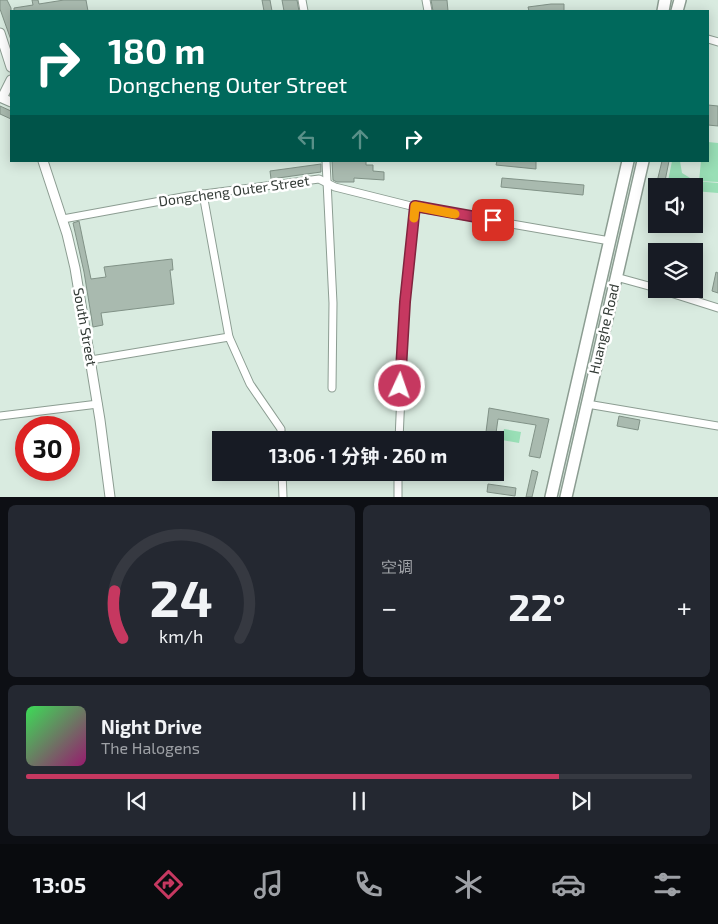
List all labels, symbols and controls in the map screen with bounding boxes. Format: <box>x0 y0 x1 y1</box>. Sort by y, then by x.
text: 180 m <box>108 29 205 71</box>
icon: right <box>25 30 90 95</box>
text: Dongcheng Outer Street <box>108 71 347 97</box>
icon: left <box>293 125 321 153</box>
icon: ahead <box>346 125 374 153</box>
icon: right <box>399 125 427 153</box>
street label: Dongcheng Outer Street <box>157 171 310 210</box>
map controls <box>648 178 703 298</box>
button: sound <box>648 178 703 233</box>
pin <box>472 199 514 241</box>
icon: arrive <box>479 206 507 234</box>
button: layers <box>648 243 703 298</box>
street label: Huanghe Road <box>585 282 622 376</box>
street label: South Street <box>70 286 101 367</box>
position arrow <box>373 359 425 411</box>
speed limit sign: 30 <box>15 416 80 481</box>
text: 13:06 · 1 分钟 · 260 m <box>269 444 447 467</box>
text: 空调 <box>381 557 413 576</box>
text: 24 <box>150 565 213 627</box>
text: 22° <box>508 583 566 629</box>
text: − <box>381 590 397 624</box>
text: + <box>677 590 692 624</box>
text: km/h <box>159 625 204 647</box>
text: Night Drive <box>101 715 202 738</box>
text: The Halogens <box>101 738 200 757</box>
icon: previous <box>123 787 151 815</box>
icon: pause <box>345 787 373 815</box>
icon: next <box>567 787 595 815</box>
icon: directions <box>151 867 186 902</box>
icon: music <box>251 867 286 902</box>
icon: phone <box>351 867 386 902</box>
icon: climate <box>451 867 486 902</box>
icon: car <box>551 867 586 902</box>
icon: filters <box>650 867 685 902</box>
text: 13:05 <box>32 871 86 897</box>

